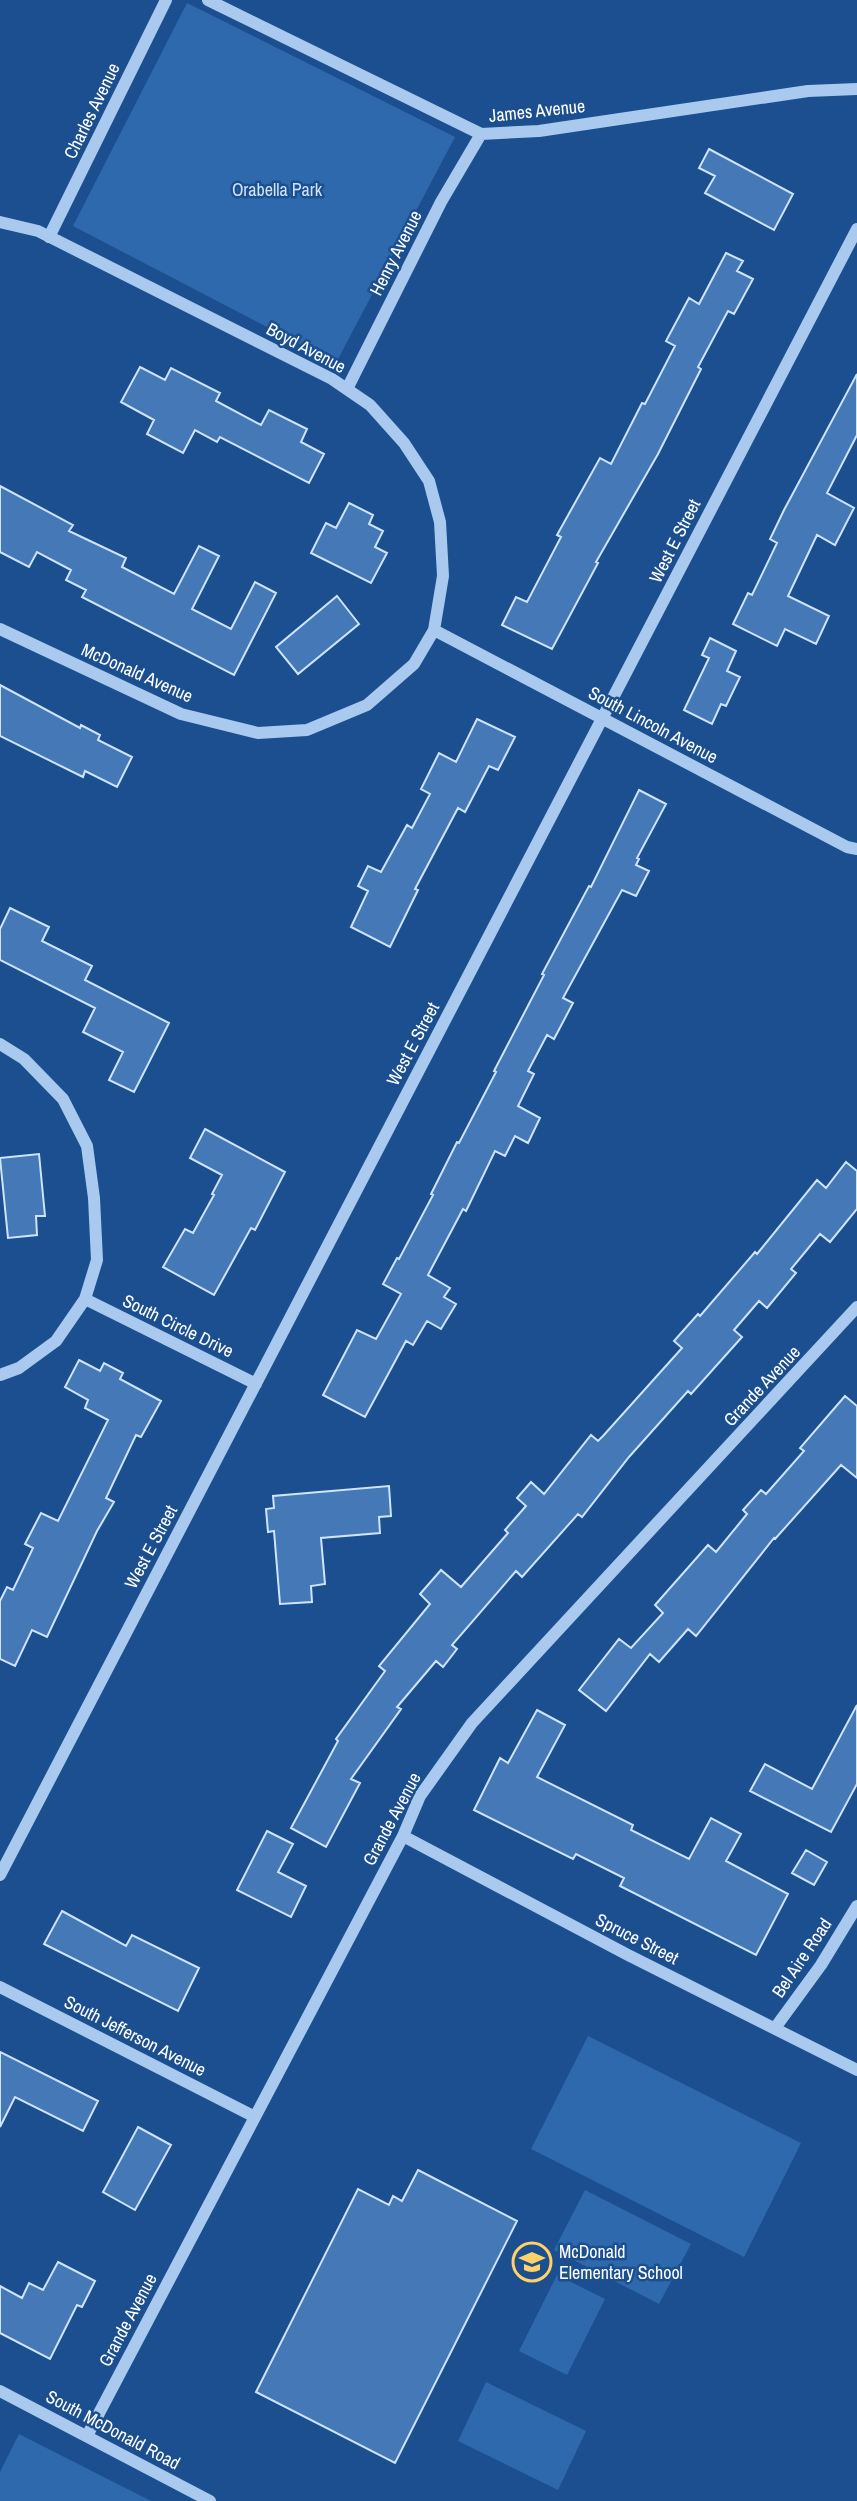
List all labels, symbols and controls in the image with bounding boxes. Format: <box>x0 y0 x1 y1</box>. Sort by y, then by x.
street label: Charles Avenue <box>58 59 126 163</box>
street label: James Avenue <box>488 93 586 128</box>
park label: Orabella Park <box>232 177 323 202</box>
street label: Henry Avenue <box>363 206 428 300</box>
street label: Boyd Avenue <box>262 316 350 379</box>
street label: West E Street <box>643 495 706 587</box>
street label: McDonald Avenue <box>78 637 197 708</box>
street label: South Lincoln Avenue <box>584 680 722 769</box>
street label: West E Street <box>380 998 445 1090</box>
street label: South Circle Drive <box>119 1288 238 1363</box>
street label: Grande Avenue <box>718 1340 806 1432</box>
street label: West E Street <box>118 1501 183 1593</box>
street label: Grande Avenue <box>356 1768 427 1870</box>
street label: Spruce Street <box>591 1907 683 1970</box>
street label: Bel Aire Road <box>766 1913 837 2002</box>
street label: South Jefferson Avenue <box>60 1989 211 2082</box>
place label: McDonald Elementary School <box>559 2239 683 2285</box>
school or university icon: McDonald Elementary School <box>511 2241 553 2283</box>
street label: Grande Avenue <box>92 2269 163 2371</box>
street label: South McDonald Road <box>42 2384 185 2475</box>

